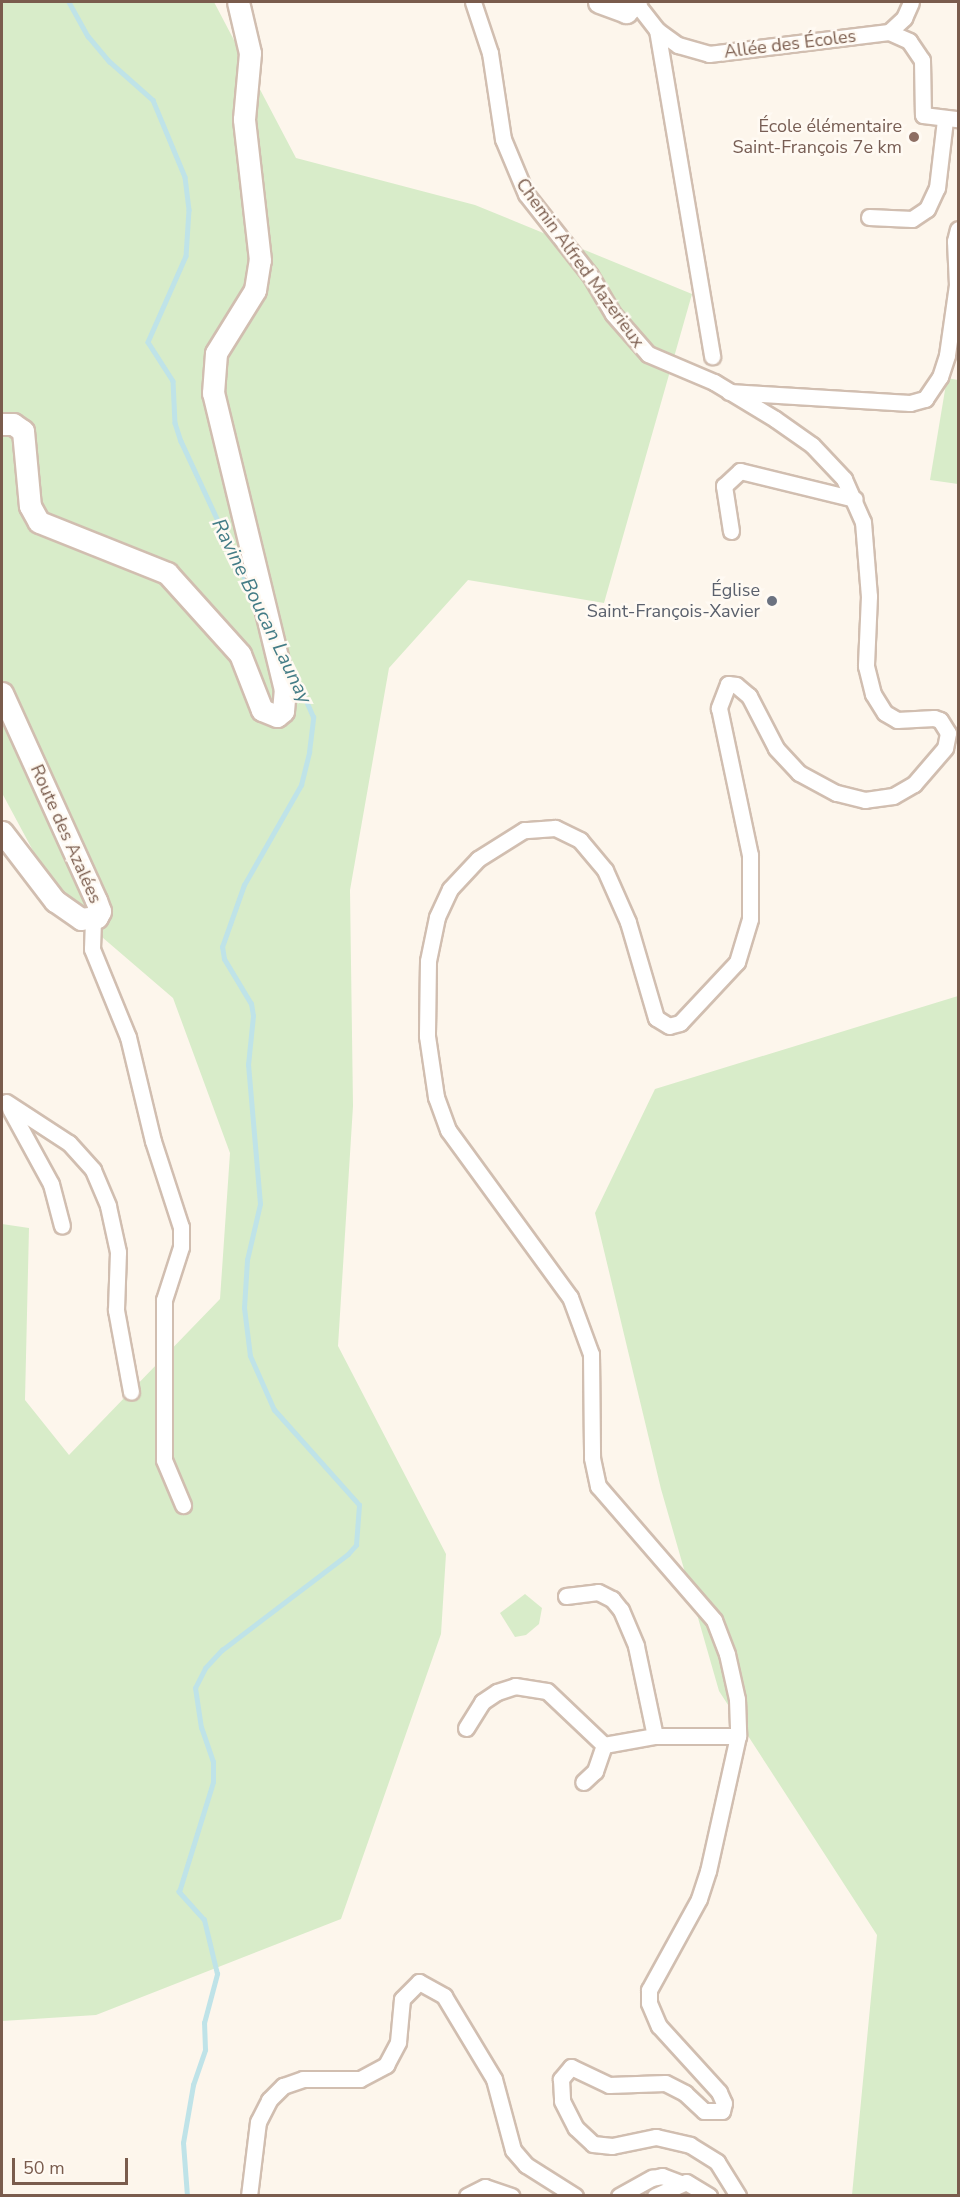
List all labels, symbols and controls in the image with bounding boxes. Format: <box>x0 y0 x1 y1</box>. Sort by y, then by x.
street label: Allée des Écoles <box>723 25 857 63</box>
place label: École élémentaire Saint-François 7e km <box>732 116 902 158</box>
marker: École élémentaire Saint-François 7e km <box>907 130 921 144</box>
street label: Chemin Alfred Mazerieux <box>511 174 649 352</box>
water label: Ravine Boucan Launay <box>207 515 317 707</box>
place label: Église Saint-François-Xavier <box>587 580 760 622</box>
marker: Église Saint-François-Xavier <box>765 594 779 608</box>
street label: Route des Azalées <box>26 761 106 907</box>
scale bar <box>15 2146 130 2184</box>
text: 50 m <box>23 2156 65 2180</box>

